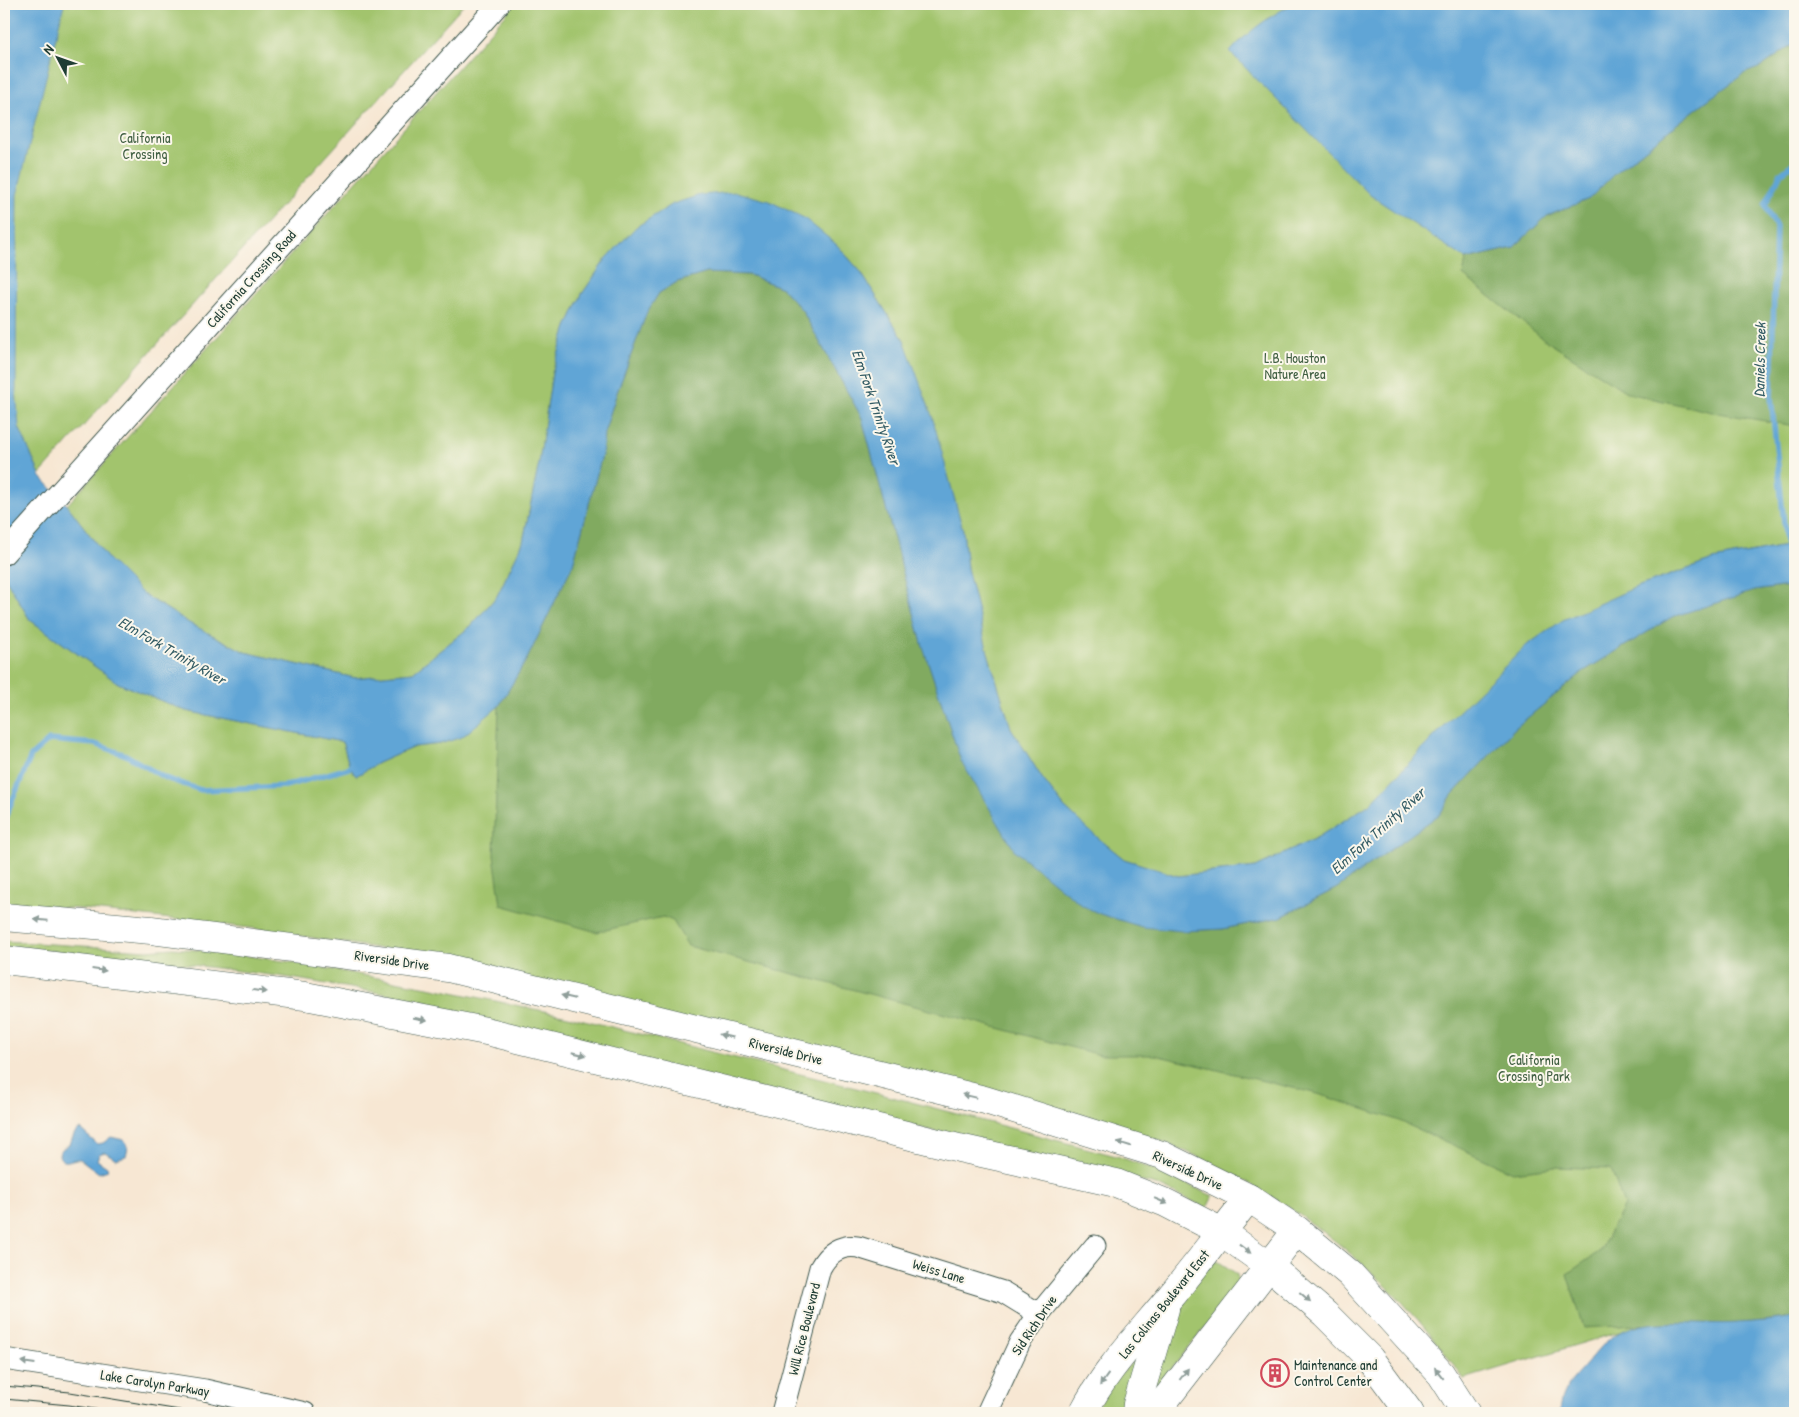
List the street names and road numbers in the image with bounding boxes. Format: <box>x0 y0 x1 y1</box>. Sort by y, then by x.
street label: California Crossing Road <box>202 225 301 332</box>
street label: Riverside Drive <box>354 945 431 974</box>
street label: Riverside Drive <box>747 1032 825 1069</box>
street label: Riverside Drive <box>1150 1145 1227 1194</box>
street label: Las Colinas Boulevard East <box>1114 1245 1213 1362</box>
street label: Weiss Lane <box>911 1254 968 1288</box>
street label: Will Rice Boulevard <box>783 1280 824 1377</box>
street label: Sid Rich Drive <box>1007 1291 1061 1358</box>
street label: Lake Carolyn Parkway <box>99 1365 211 1401</box>

